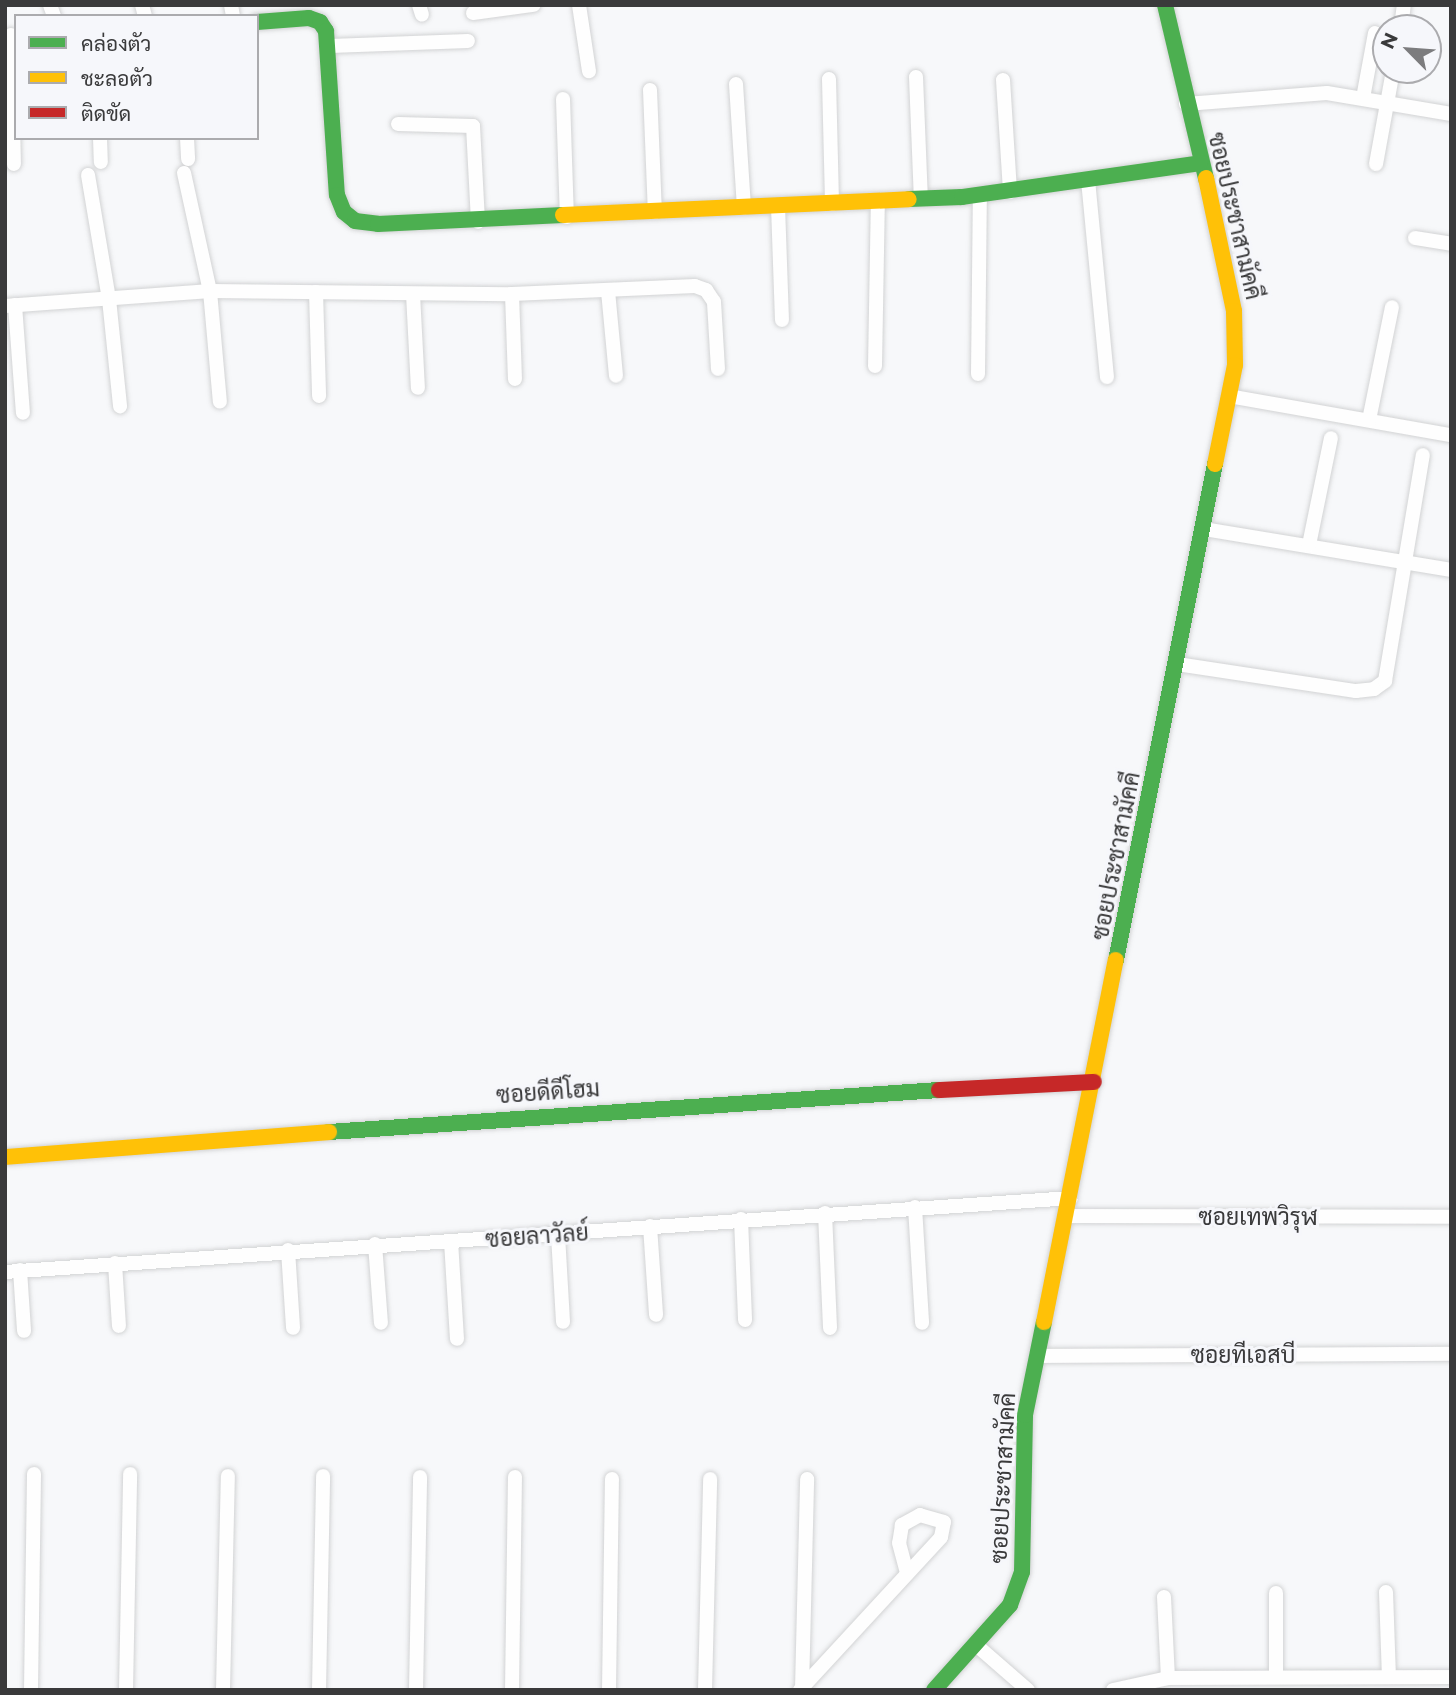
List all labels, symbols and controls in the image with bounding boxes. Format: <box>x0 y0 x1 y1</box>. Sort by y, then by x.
legend <box>14 14 259 140</box>
north arrow <box>1372 14 1442 84</box>
text: N <box>1376 29 1403 53</box>
text: คล่องตัว <box>81 31 151 56</box>
text: ชะลอตัว <box>81 66 153 91</box>
text: ติดขัด <box>81 101 131 126</box>
street label: ซอยประชาสามัคคี <box>1202 130 1268 302</box>
street label: ซอยประชาสามัคคี <box>1086 770 1146 942</box>
street label: ซอยดีดีโฮม <box>495 1075 601 1109</box>
street label: ซอยเทพวิรุฬ <box>1198 1203 1318 1231</box>
street label: ซอยลาวัลย์ <box>484 1219 590 1253</box>
street label: ซอยทีเอสบี <box>1191 1341 1295 1369</box>
street label: ซอยประชาสามัคคี <box>985 1392 1021 1564</box>

